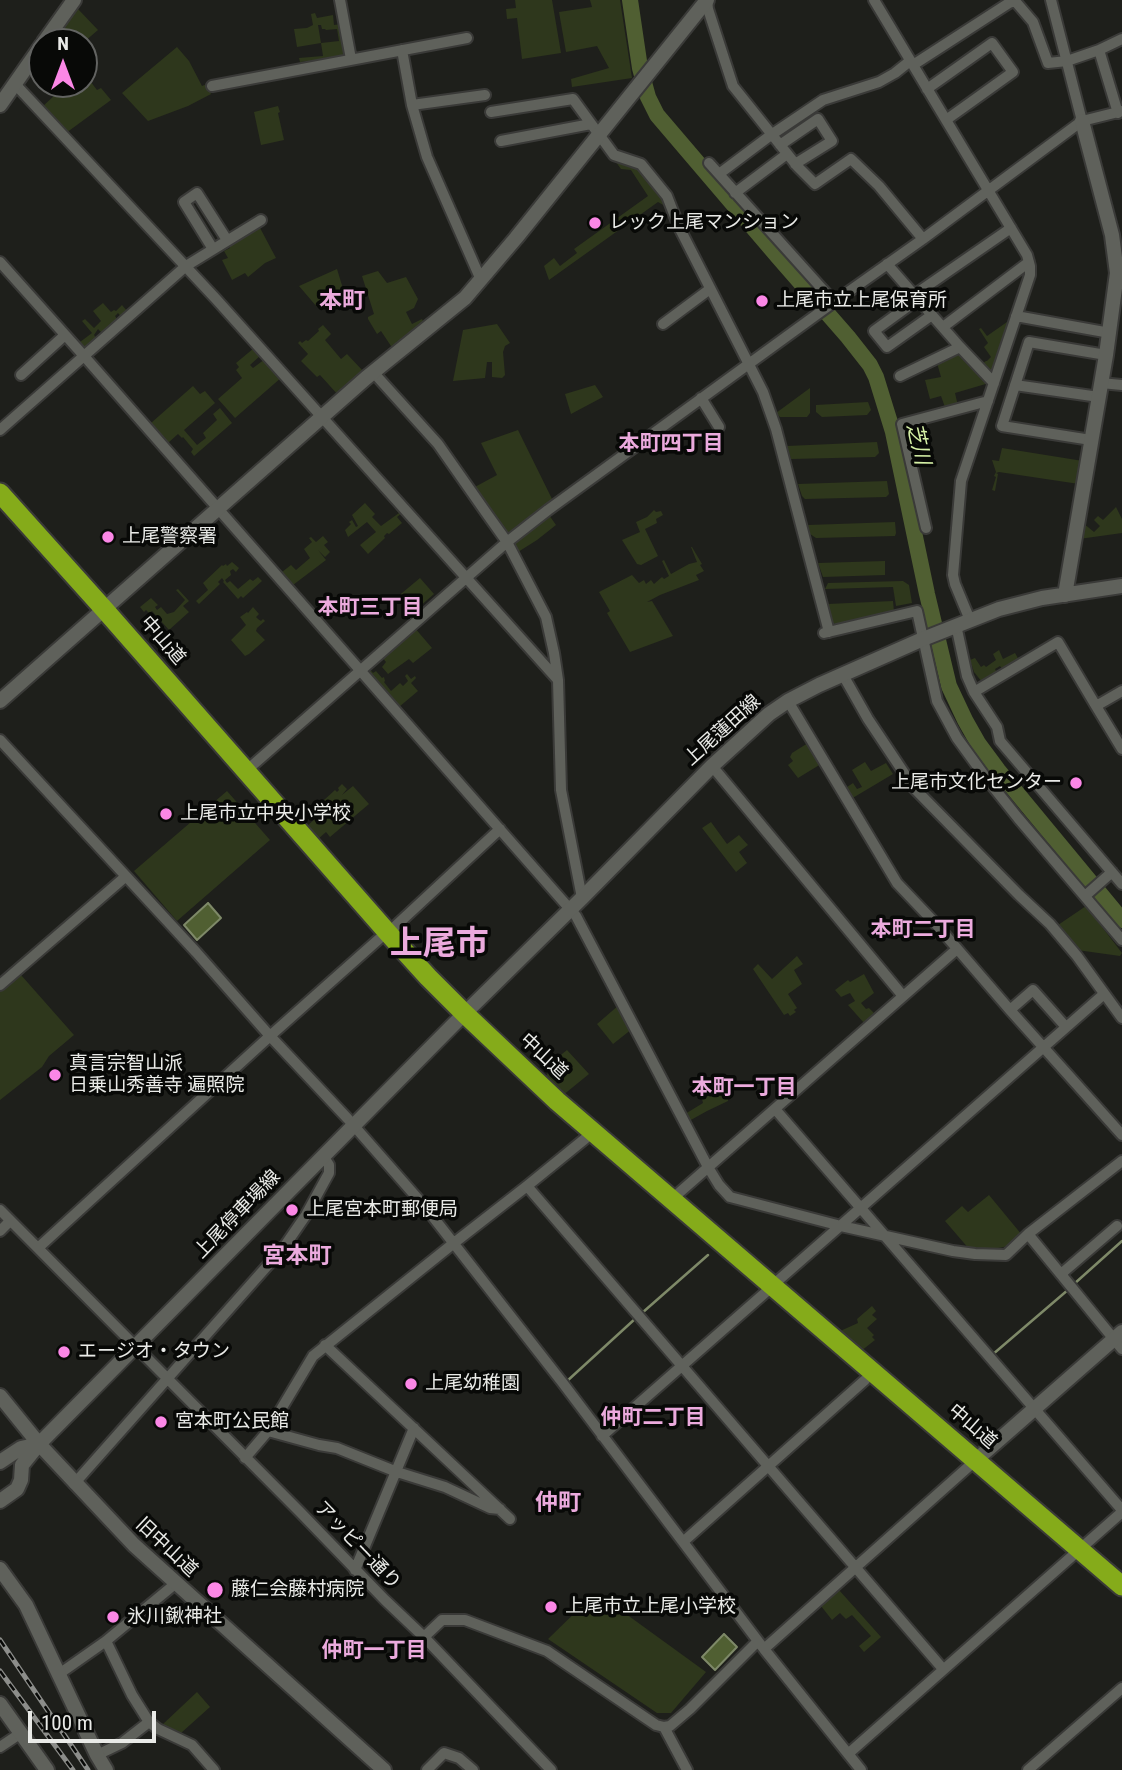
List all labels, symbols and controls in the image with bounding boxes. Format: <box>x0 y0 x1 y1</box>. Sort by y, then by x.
north arrow <box>28 28 98 98</box>
text: N <box>57 32 69 55</box>
place label: レック上尾マンション <box>609 212 799 234</box>
marker: レック上尾マンション <box>587 215 603 231</box>
district label: 本町 <box>319 288 365 316</box>
place label: 上尾市立上尾保育所 <box>776 290 947 312</box>
marker: 上尾市立上尾保育所 <box>754 293 770 309</box>
water label: 芝川 <box>900 421 934 467</box>
district label: 本町四丁目 <box>619 432 723 458</box>
place label: 上尾警察署 <box>122 526 217 548</box>
marker: 上尾警察署 <box>100 529 116 545</box>
district label: 本町三丁目 <box>318 596 422 622</box>
street label: 中山道 <box>135 612 189 670</box>
street label: 上尾蓮田線 <box>680 691 766 771</box>
place label: 上尾市文化センター <box>891 772 1062 794</box>
marker: 上尾市文化センター <box>1068 775 1084 791</box>
place label: 上尾市立中央小学校 <box>180 803 351 825</box>
marker: 上尾市立中央小学校 <box>158 806 174 822</box>
district label: 本町二丁目 <box>871 918 975 944</box>
district label: 上尾市 <box>390 926 488 966</box>
street label: 中山道 <box>514 1029 572 1085</box>
place label: 真言宗智山派 日乗山秀善寺 遍照院 <box>69 1053 244 1097</box>
marker: 真言宗智山派 日乗山秀善寺 遍照院 <box>47 1067 63 1083</box>
district label: 本町一丁目 <box>692 1076 796 1102</box>
street label: 上尾停車場線 <box>190 1166 286 1264</box>
place label: 上尾宮本町郵便局 <box>306 1199 458 1221</box>
marker: 上尾宮本町郵便局 <box>284 1202 300 1218</box>
district label: 宮本町 <box>263 1243 331 1271</box>
place label: エージオ・タウン <box>78 1341 230 1363</box>
marker: エージオ・タウン <box>56 1344 72 1360</box>
place label: 上尾幼稚園 <box>425 1373 520 1395</box>
marker: 上尾幼稚園 <box>403 1376 419 1392</box>
street label: 中山道 <box>943 1400 1001 1454</box>
district label: 仲町二丁目 <box>601 1406 705 1432</box>
place label: 宮本町公民館 <box>175 1411 289 1433</box>
marker: 宮本町公民館 <box>153 1414 169 1430</box>
district label: 仲町 <box>535 1490 581 1518</box>
street label: アッピー通り <box>309 1497 405 1595</box>
street label: 旧中山道 <box>130 1514 202 1582</box>
place label: 藤仁会藤村病院 <box>231 1579 364 1601</box>
marker: 藤仁会藤村病院 <box>205 1580 225 1600</box>
place label: 上尾市立上尾小学校 <box>565 1596 736 1618</box>
marker: 上尾市立上尾小学校 <box>543 1599 559 1615</box>
place label: 氷川鍬神社 <box>127 1606 222 1628</box>
marker: 氷川鍬神社 <box>105 1609 121 1625</box>
district label: 仲町一丁目 <box>322 1639 426 1665</box>
scale bar <box>32 1696 159 1740</box>
text: 100 m <box>41 1711 93 1735</box>

